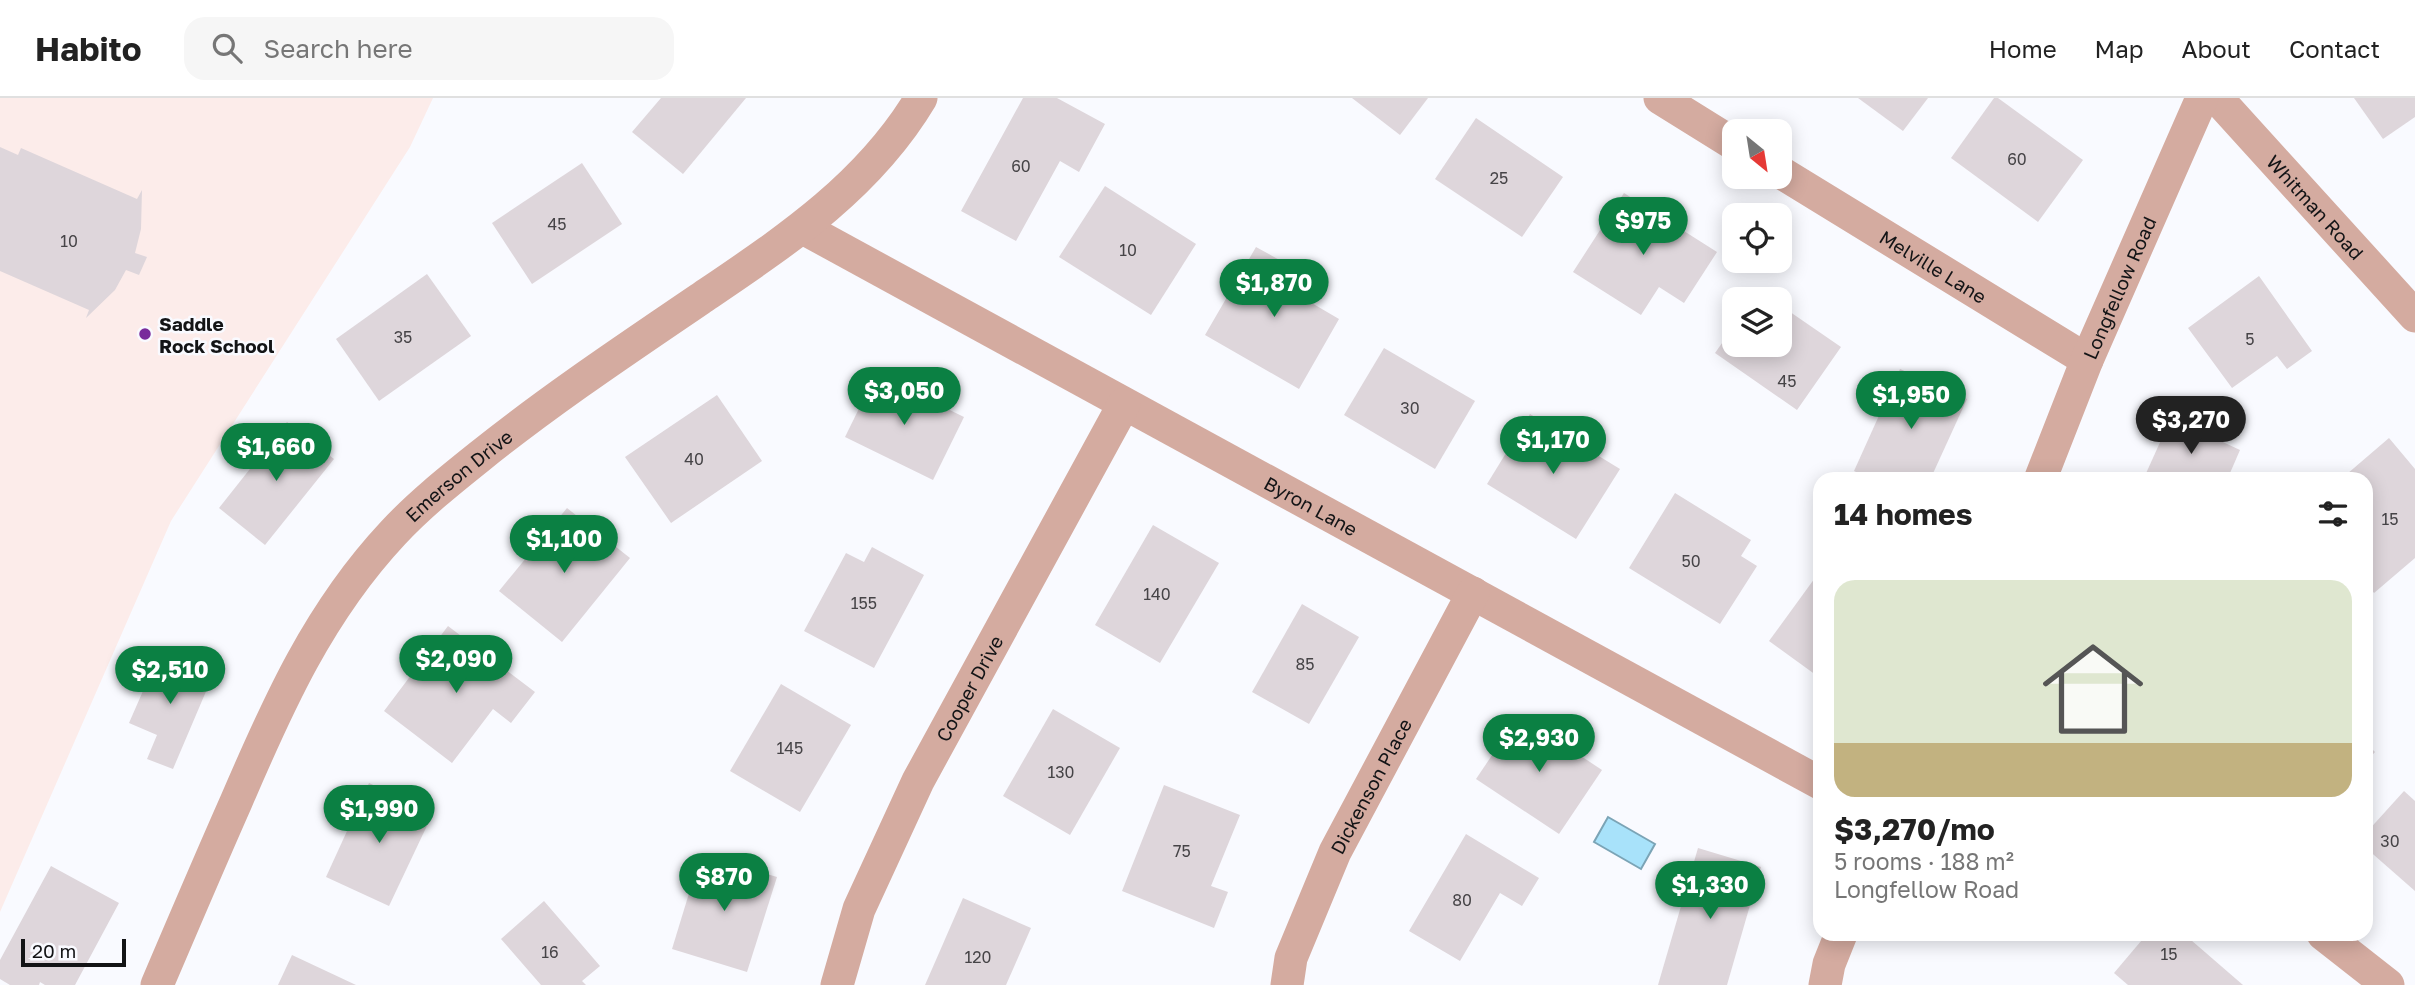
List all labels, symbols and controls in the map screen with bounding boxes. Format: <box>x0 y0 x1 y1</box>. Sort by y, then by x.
search box <box>184 17 674 80</box>
text: Habito <box>35 29 142 68</box>
icon: search <box>208 29 246 67</box>
text: Search here <box>264 33 413 64</box>
text: Home <box>1989 34 2057 63</box>
text: Map <box>2095 34 2144 63</box>
text: About <box>2182 34 2251 63</box>
text: Contact <box>2289 34 2380 63</box>
north arrow <box>1722 119 1792 189</box>
map controls <box>1722 119 1792 357</box>
house number: 60 <box>2007 149 2027 169</box>
street label: Whitman Road <box>2263 150 2369 264</box>
house number: 60 <box>1011 156 1031 176</box>
house number: 25 <box>1490 168 1508 188</box>
pin: $975 <box>1602 198 1684 257</box>
button: locate <box>1722 203 1792 273</box>
text: $975 <box>1615 206 1671 234</box>
street label: Longfellow Road <box>2077 213 2160 362</box>
house number: 45 <box>547 214 567 234</box>
street label: Melville Lane <box>1876 225 1991 307</box>
house number: 10 <box>60 231 78 251</box>
house number: 10 <box>1119 240 1137 260</box>
pin: $1,870 <box>1217 260 1331 319</box>
text: $1,870 <box>1236 268 1312 296</box>
button: layers <box>1722 287 1792 357</box>
place label: Saddle Rock School <box>159 312 274 357</box>
marker: Saddle Rock School <box>137 326 153 342</box>
house number: 35 <box>394 327 412 347</box>
house number: 5 <box>2245 329 2255 349</box>
pin: $3,050 <box>847 368 961 427</box>
house number: 45 <box>1777 371 1797 391</box>
pin: $1,950 <box>1854 372 1968 431</box>
text: $3,050 <box>864 376 944 404</box>
text: $1,950 <box>1872 380 1950 408</box>
pin: $3,270 <box>2134 396 2248 456</box>
house number: 30 <box>1400 398 1420 418</box>
text: $3,270 <box>2152 405 2230 433</box>
pin: $1,170 <box>1496 416 1610 476</box>
pin: $1,660 <box>219 424 333 483</box>
street label: Emerson Drive <box>400 424 516 526</box>
text: $1,170 <box>1516 425 1590 453</box>
text: $1,660 <box>237 432 315 460</box>
house number: 40 <box>684 449 704 469</box>
street label: Byron Lane <box>1261 471 1362 540</box>
icon: filters <box>2314 495 2352 533</box>
text: 14 homes <box>1834 496 1973 532</box>
house number: 15 <box>2381 509 2399 529</box>
pin: $1,100 <box>507 516 621 575</box>
text: $1,100 <box>526 524 602 552</box>
house number: 50 <box>1681 551 1701 571</box>
house number: 140 <box>1143 584 1171 604</box>
house number: 155 <box>851 593 877 613</box>
icon: home <box>2030 626 2156 752</box>
street label: Cooper Drive <box>930 631 1007 745</box>
pin: $2,090 <box>399 636 513 695</box>
text: $2,090 <box>415 644 497 672</box>
pin: $2,510 <box>113 646 227 706</box>
house number: 85 <box>1295 654 1315 674</box>
text: $2,510 <box>131 655 209 683</box>
street label: Dickenson Place <box>1325 714 1416 858</box>
pin: $2,930 <box>1482 714 1596 774</box>
text: $2,930 <box>1499 723 1579 751</box>
house number: 145 <box>777 738 803 758</box>
house number: 130 <box>1047 762 1075 782</box>
pin: $1,990 <box>322 786 436 845</box>
text: $1,990 <box>340 794 418 822</box>
text: $3,270/mo <box>1834 811 1995 847</box>
house number: 30 <box>2380 831 2400 851</box>
house number: 75 <box>1173 841 1191 861</box>
text: 5 rooms · 188 m² <box>1834 847 2014 875</box>
pin: $870 <box>683 854 765 913</box>
text: $870 <box>695 862 753 890</box>
pin: $1,330 <box>1653 862 1767 921</box>
text: $1,330 <box>1671 870 1749 898</box>
text: Longfellow Road <box>1834 875 2019 903</box>
house number: 80 <box>1452 890 1472 910</box>
scale bar <box>21 936 126 968</box>
text: 20 m <box>32 939 76 962</box>
house number: 16 <box>541 942 559 962</box>
house number: 15 <box>2160 944 2178 964</box>
house number: 120 <box>965 947 991 967</box>

